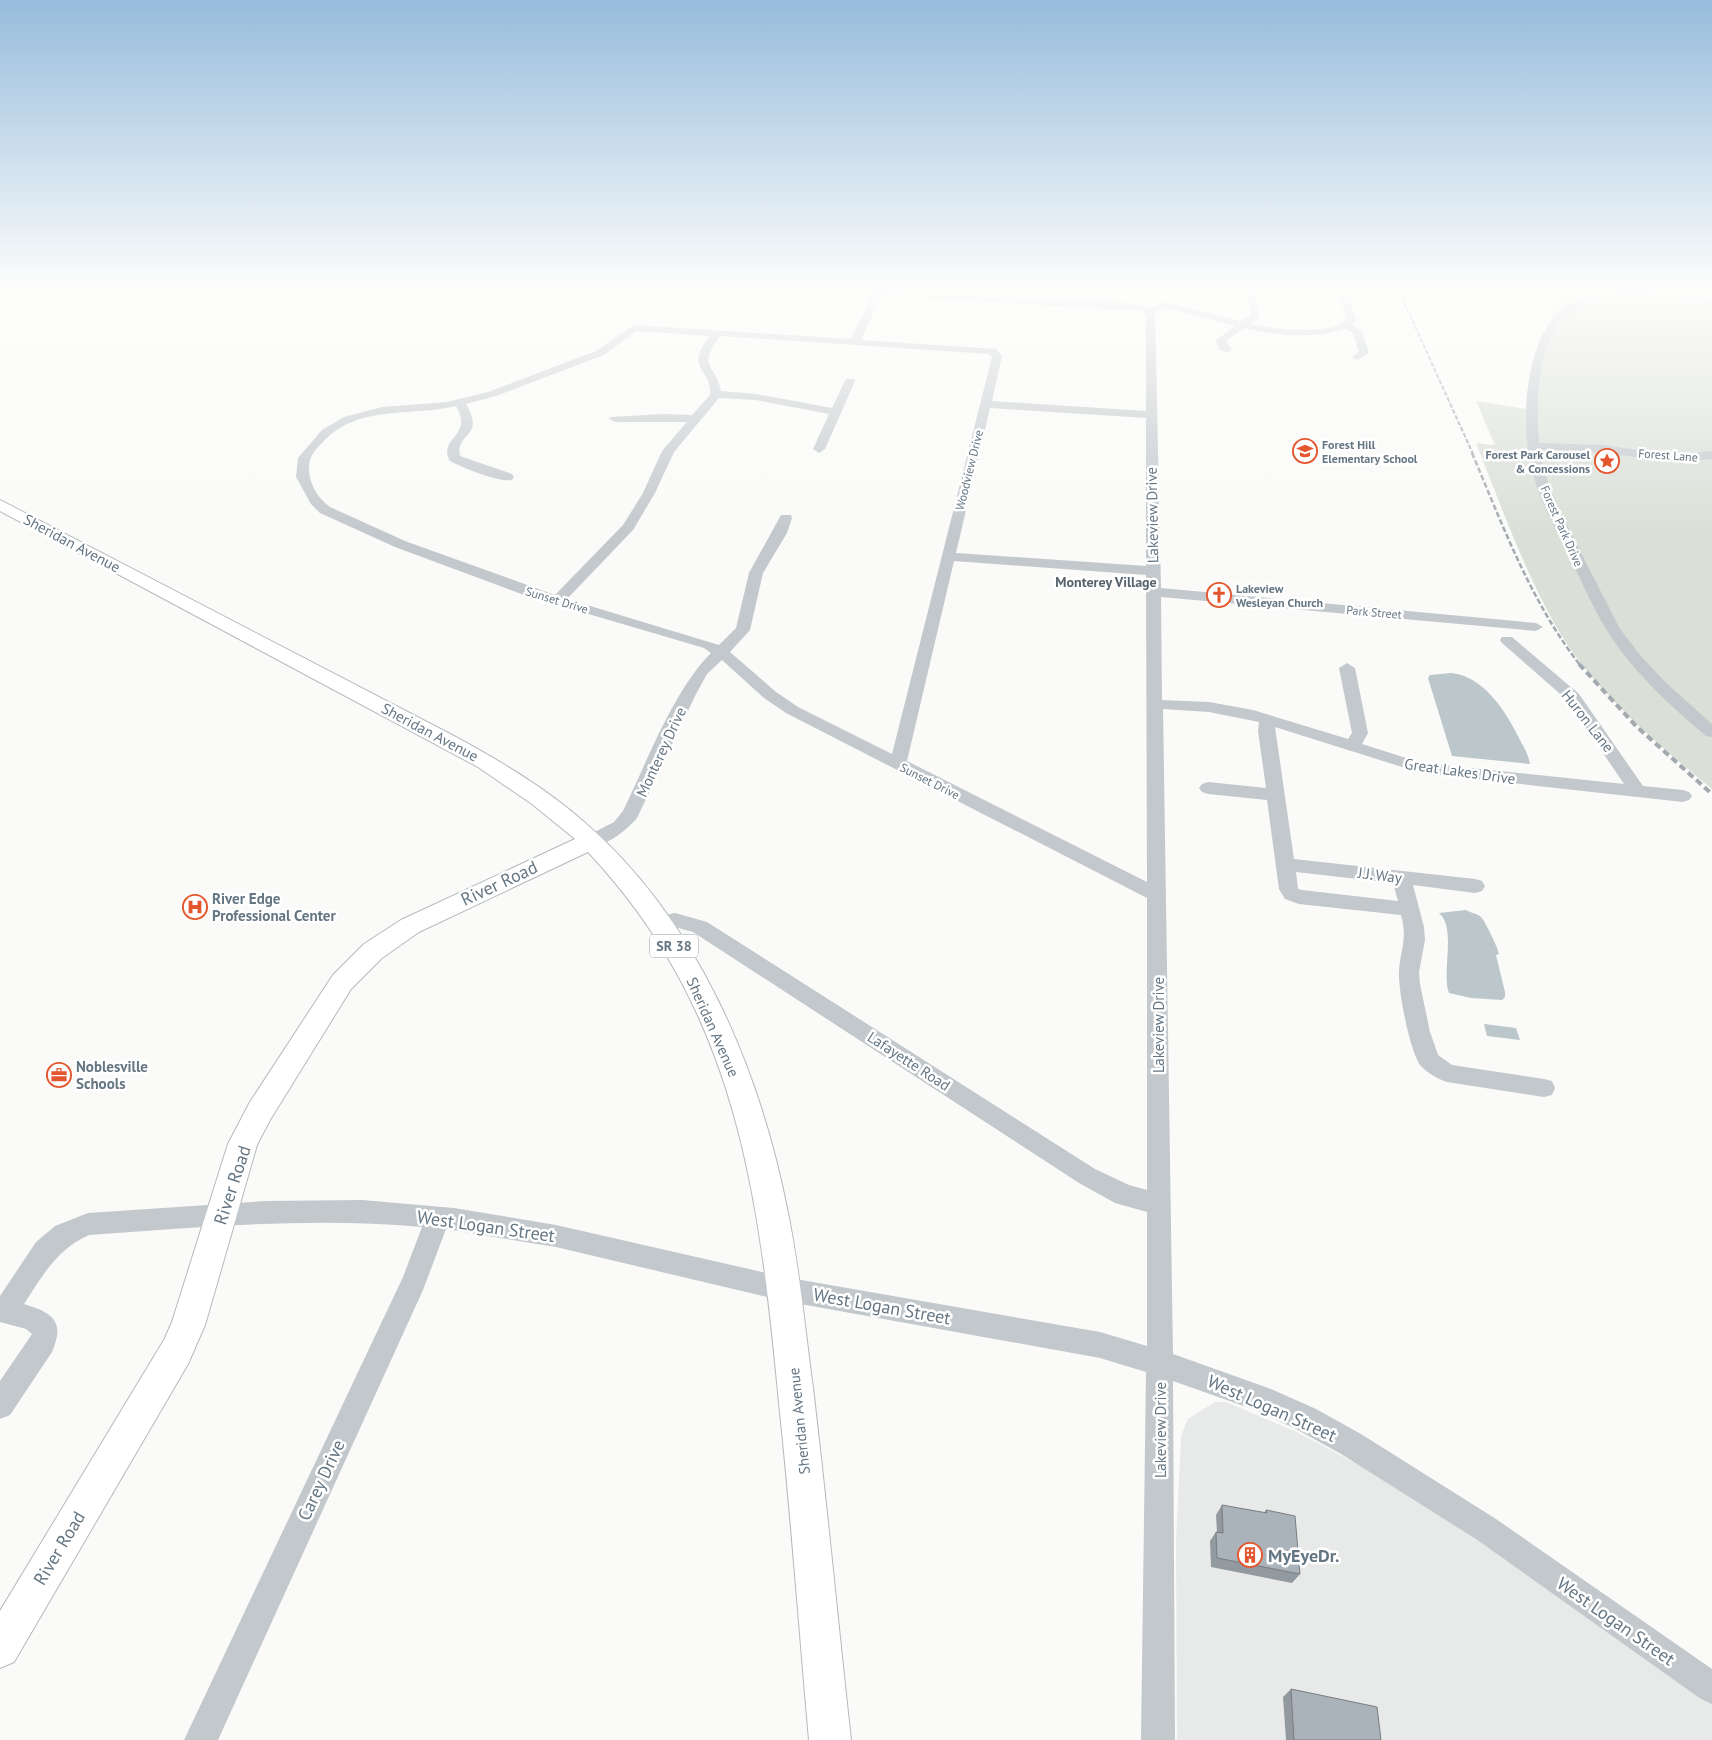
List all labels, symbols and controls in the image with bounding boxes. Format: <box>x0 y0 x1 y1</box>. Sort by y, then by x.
street label: Woodview Drive <box>952 428 986 512</box>
place label: Forest Hill Elementary School <box>1322 437 1418 466</box>
school or university icon: Forest Hill Elementary School <box>1292 438 1318 464</box>
street label: Forest Lane <box>1638 445 1698 465</box>
place label: Forest Park Carousel & Concessions <box>1485 447 1590 476</box>
place icon: Forest Park Carousel & Concessions <box>1594 448 1620 474</box>
street label: Lakeview Drive <box>1142 467 1162 563</box>
street label: Forest Park Drive <box>1537 483 1587 569</box>
street label: Sheridan Avenue <box>20 509 124 577</box>
district label: Monterey Village <box>1055 573 1157 591</box>
place label: Lakeview Wesleyan Church <box>1236 581 1323 610</box>
church icon: Lakeview Wesleyan Church <box>1206 582 1232 608</box>
street label: Sunset Drive <box>524 583 590 617</box>
street label: Park Street <box>1346 602 1402 622</box>
street label: Huron Lane <box>1558 686 1618 756</box>
street label: Sheridan Avenue <box>378 698 482 766</box>
street label: Monterey Drive <box>632 704 690 800</box>
street label: Great Lakes Drive <box>1403 754 1517 788</box>
street label: Sunset Drive <box>898 760 962 802</box>
street label: River Road <box>457 855 541 911</box>
street label: J.J. Way <box>1356 863 1403 887</box>
place label: River Edge Professional Center <box>212 889 336 925</box>
hospital icon: River Edge Professional Center <box>182 894 208 920</box>
road number: SR 38 <box>650 934 698 958</box>
street label: Sheridan Avenue <box>683 974 743 1080</box>
street label: Lakeview Drive <box>1149 977 1168 1073</box>
street label: Lafayette Road <box>864 1027 954 1095</box>
place label: Noblesville Schools <box>76 1057 148 1093</box>
office icon: Noblesville Schools <box>46 1062 72 1088</box>
street label: River Road <box>208 1142 256 1228</box>
street label: West Logan Street <box>416 1205 556 1247</box>
street label: West Logan Street <box>812 1283 952 1329</box>
street label: Sheridan Avenue <box>784 1367 814 1475</box>
street label: West Logan Street <box>1204 1369 1340 1447</box>
street label: Lakeview Drive <box>1151 1382 1170 1478</box>
street label: Carey Drive <box>292 1436 350 1524</box>
street label: River Road <box>28 1507 90 1589</box>
building icon: MyEyeDr. <box>1237 1542 1263 1568</box>
place label: MyEyeDr. <box>1268 1544 1339 1567</box>
street label: West Logan Street <box>1553 1572 1679 1670</box>

